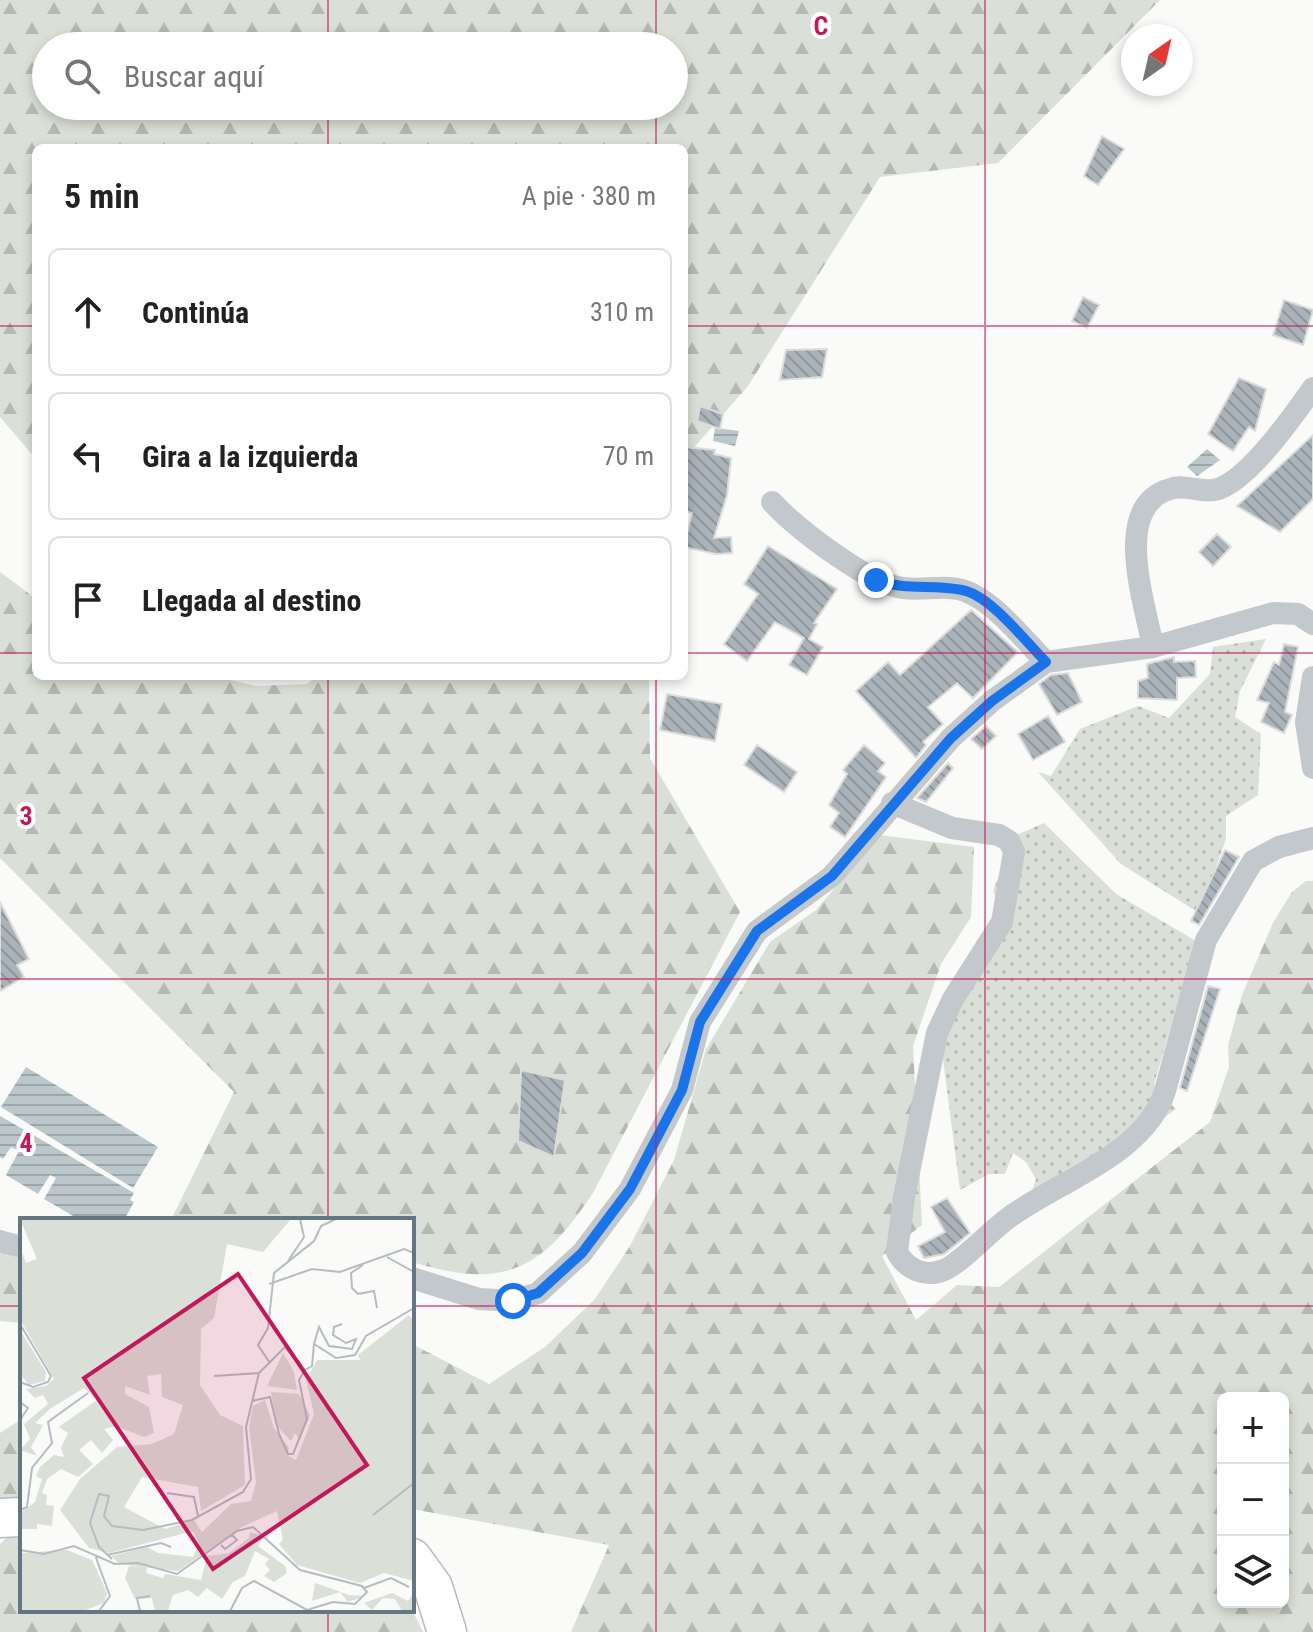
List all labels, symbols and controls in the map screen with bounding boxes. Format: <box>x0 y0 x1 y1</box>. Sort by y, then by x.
text: C <box>814 11 829 41</box>
north arrow <box>1121 24 1193 96</box>
search box <box>32 32 688 120</box>
icon: search <box>60 54 104 98</box>
text: Buscar aquí <box>124 59 264 94</box>
text: 5 min <box>64 176 140 216</box>
text: A pie · 380 m <box>522 181 656 211</box>
icon: ahead <box>66 290 110 334</box>
text: Continúa <box>142 295 249 330</box>
text: 310 m <box>590 297 654 327</box>
icon: left <box>66 434 110 478</box>
text: Gira a la izquierda <box>142 439 358 474</box>
text: 70 m <box>603 441 654 471</box>
route end <box>858 562 894 598</box>
icon: arrive <box>66 578 110 622</box>
text: Llegada al destino <box>142 583 361 618</box>
text: 3 <box>19 801 33 831</box>
text: 4 <box>19 1128 33 1158</box>
inset map <box>20 1218 414 1612</box>
route start <box>495 1283 531 1319</box>
map controls <box>1217 1392 1289 1608</box>
button: + <box>1217 1392 1289 1464</box>
button: − <box>1217 1464 1289 1536</box>
button: layers <box>1217 1536 1289 1608</box>

